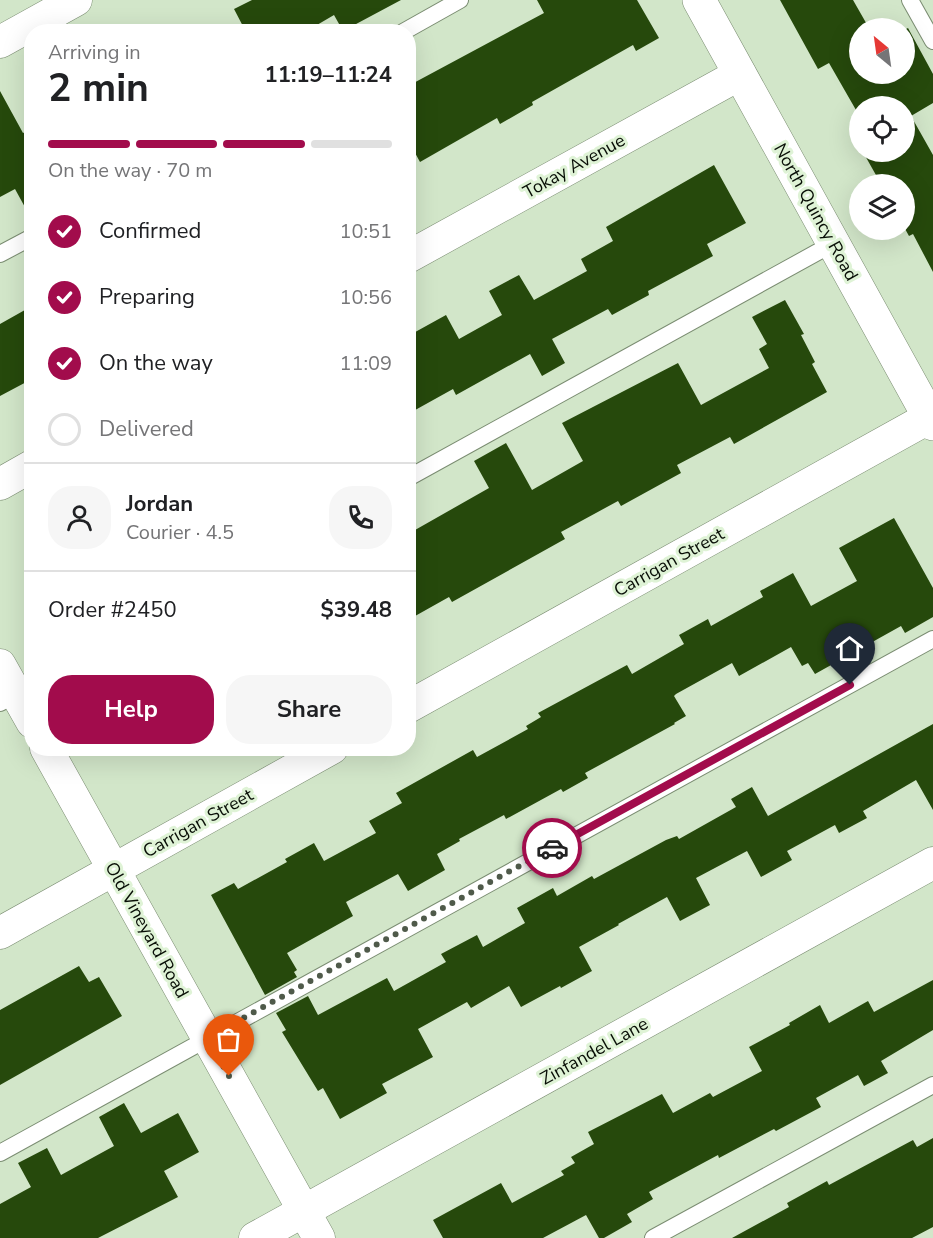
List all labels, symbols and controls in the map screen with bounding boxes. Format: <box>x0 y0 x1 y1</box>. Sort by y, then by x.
north arrow <box>849 18 915 84</box>
map controls <box>849 18 915 240</box>
text: Arriving in <box>48 39 141 66</box>
text: 11:19–11:24 <box>264 60 392 90</box>
text: 2 min <box>48 62 149 115</box>
button: locate <box>849 96 915 162</box>
street label: Tokay Avenue <box>519 128 629 204</box>
street label: North Quincy Road <box>768 139 864 285</box>
text: On the way · 70 m <box>48 157 212 184</box>
button: layers <box>849 174 915 240</box>
icon: check <box>48 215 81 248</box>
text: Confirmed <box>99 216 201 246</box>
text: 10:51 <box>339 218 392 245</box>
icon: check <box>48 281 81 314</box>
text: Preparing <box>99 282 195 312</box>
text: 10:56 <box>339 284 392 311</box>
icon: check <box>48 347 81 380</box>
text: On the way <box>99 348 213 378</box>
text: 11:09 <box>339 350 392 377</box>
text: Delivered <box>99 414 194 444</box>
button: person <box>48 486 111 549</box>
button: phone <box>329 486 392 549</box>
text: Jordan <box>126 489 193 519</box>
text: Courier · 4.5 <box>126 519 234 546</box>
street label: Carrigan Street <box>610 521 729 602</box>
text: Order #2450 <box>48 595 177 625</box>
text: $39.48 <box>321 595 392 625</box>
pin <box>824 623 875 685</box>
icon: home <box>833 632 866 665</box>
button: Help <box>48 675 214 744</box>
button: Share <box>226 675 392 744</box>
street label: Carrigan Street <box>139 782 258 863</box>
courier <box>522 818 582 878</box>
icon: car <box>536 832 569 865</box>
street label: Old Vineyard Road <box>100 858 194 1002</box>
street label: Zinfandel Lane <box>536 1011 652 1091</box>
pin <box>203 1014 254 1076</box>
icon: bag <box>212 1023 245 1056</box>

